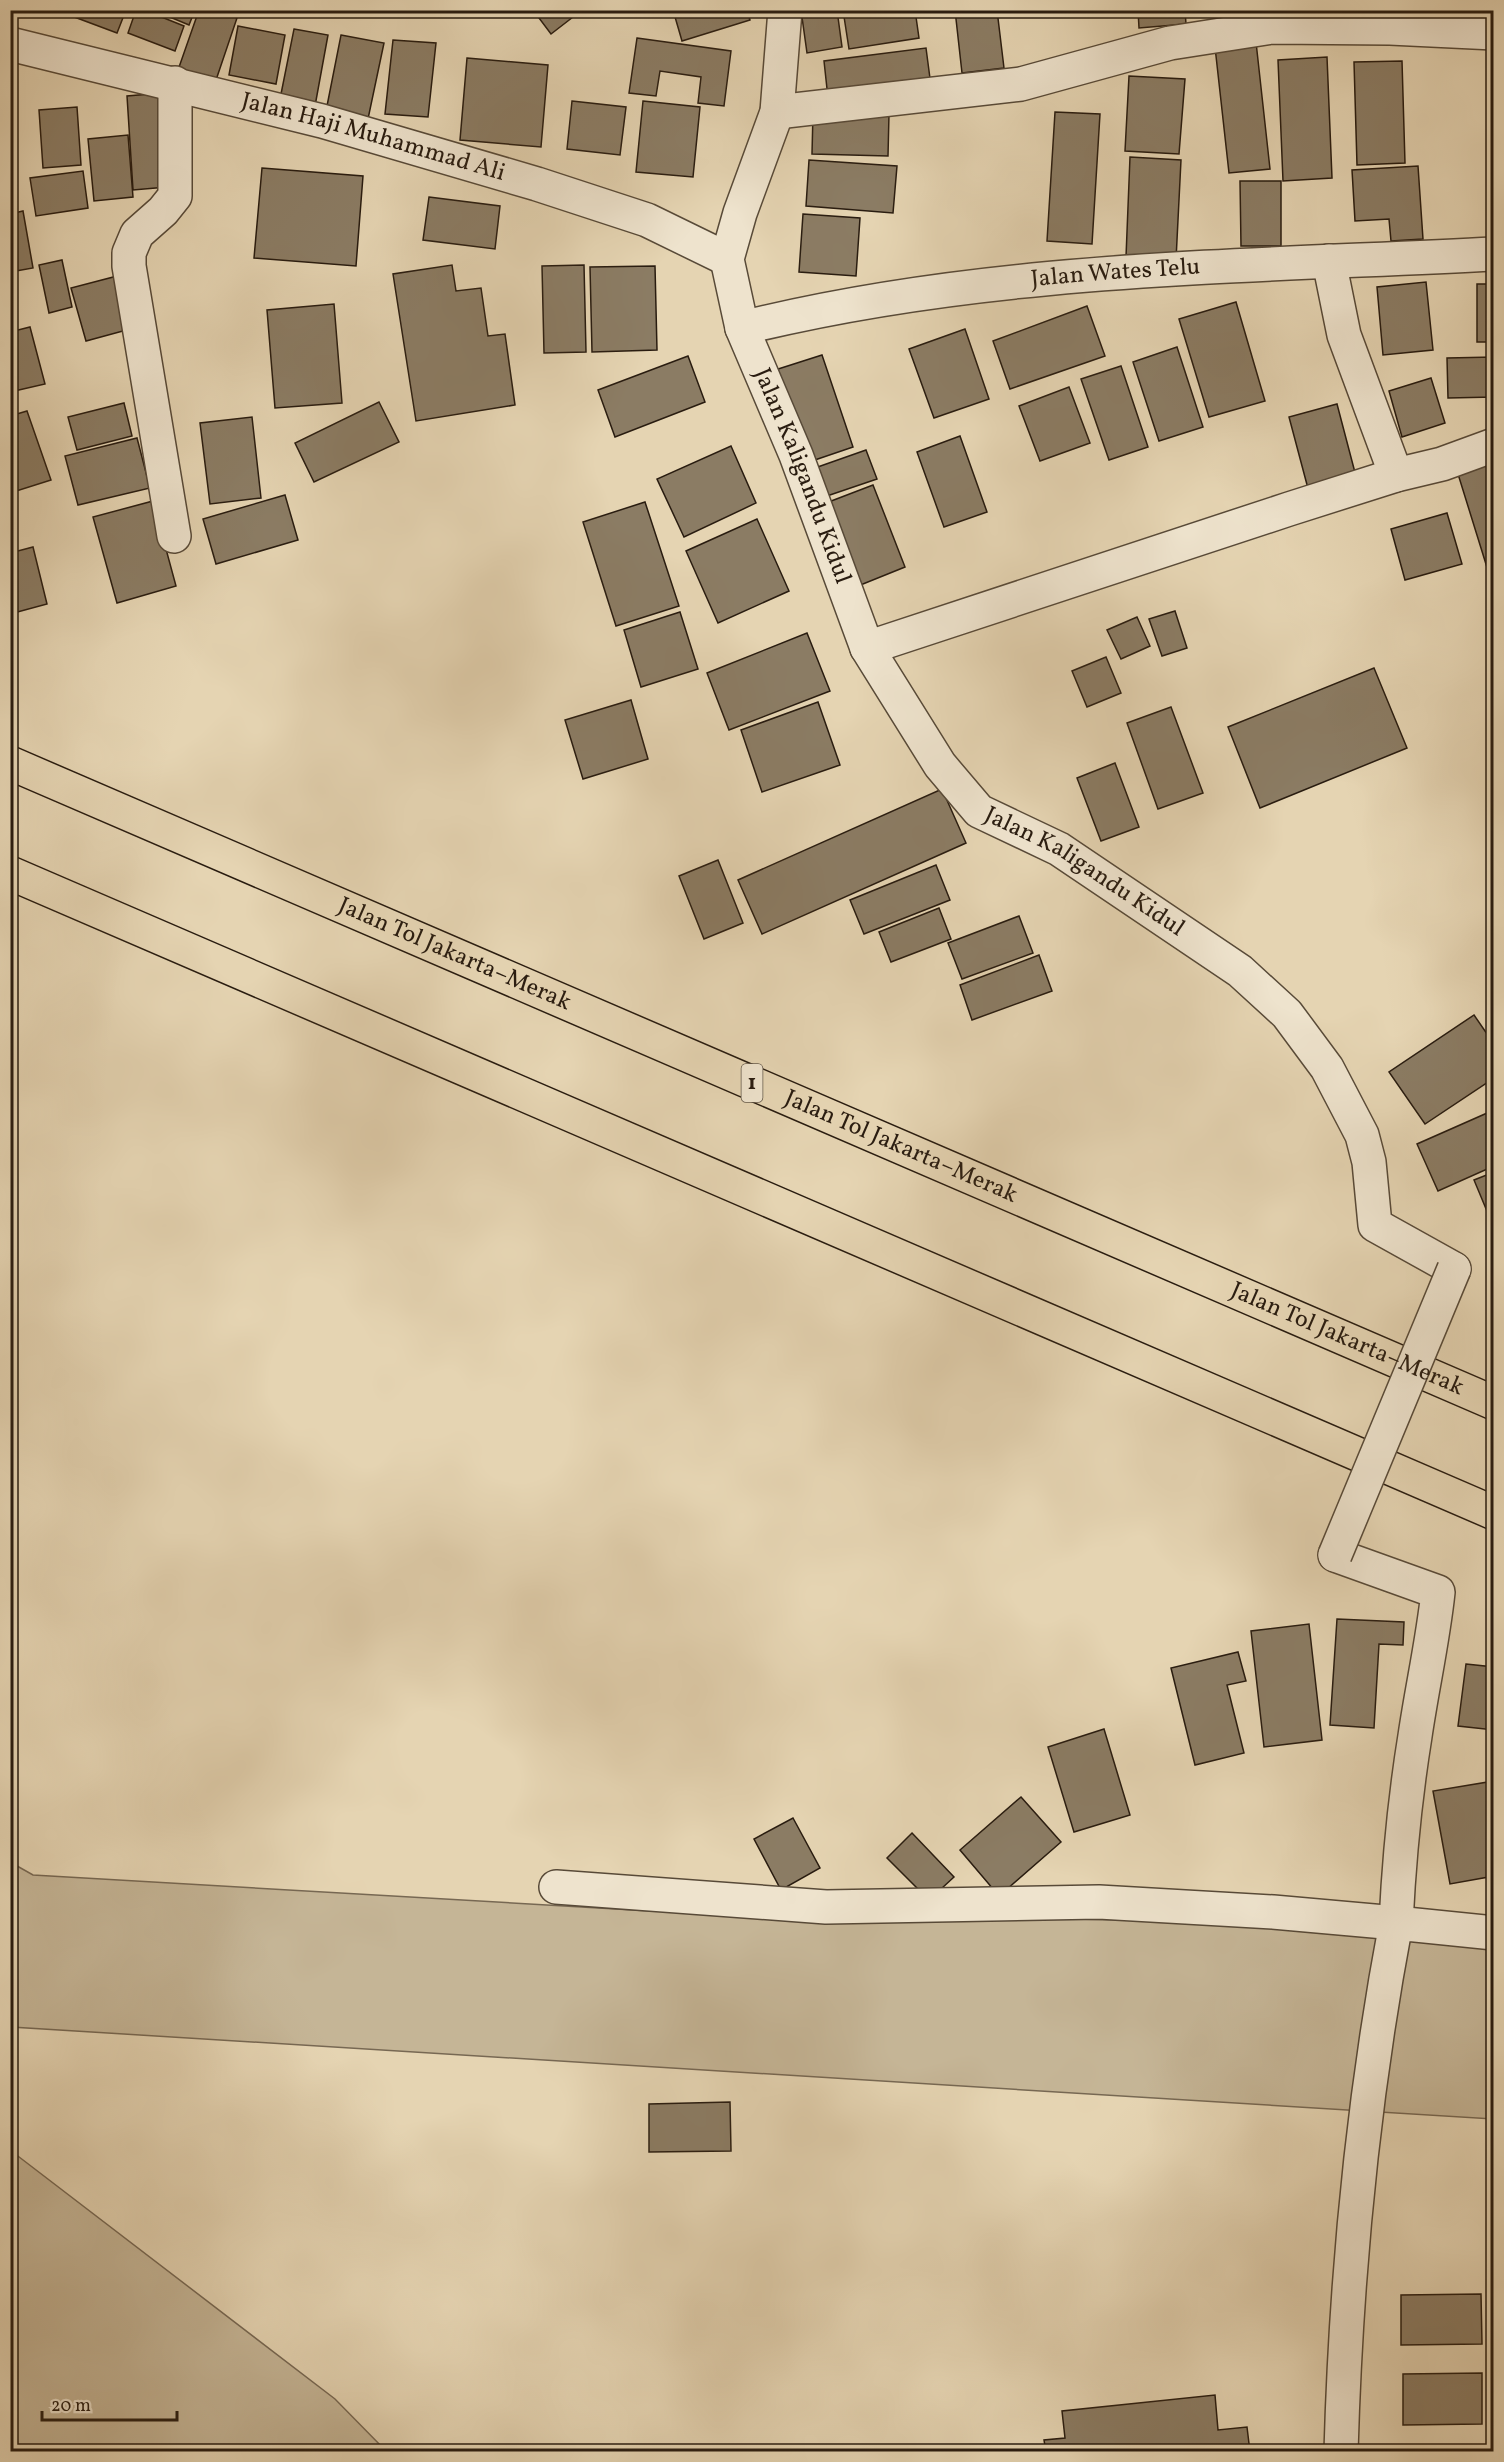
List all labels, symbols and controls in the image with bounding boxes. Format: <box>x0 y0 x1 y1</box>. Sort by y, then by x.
street label: Jalan Haji Muhammad Ali <box>238 85 509 191</box>
street label: Jalan Wates Telu <box>1029 251 1201 297</box>
street label: Jalan Kaligandu Kidul <box>744 363 859 589</box>
street label: Jalan Kaligandu Kidul <box>978 799 1191 946</box>
street label: Jalan Tol Jakarta–Merak <box>332 889 576 1020</box>
road number: 1 <box>742 1064 762 1102</box>
street label: Jalan Tol Jakarta–Merak <box>779 1082 1023 1212</box>
street label: Jalan Tol Jakarta–Merak <box>1225 1274 1469 1405</box>
scale bar <box>42 2384 177 2422</box>
text: 20 m <box>51 2394 91 2419</box>

